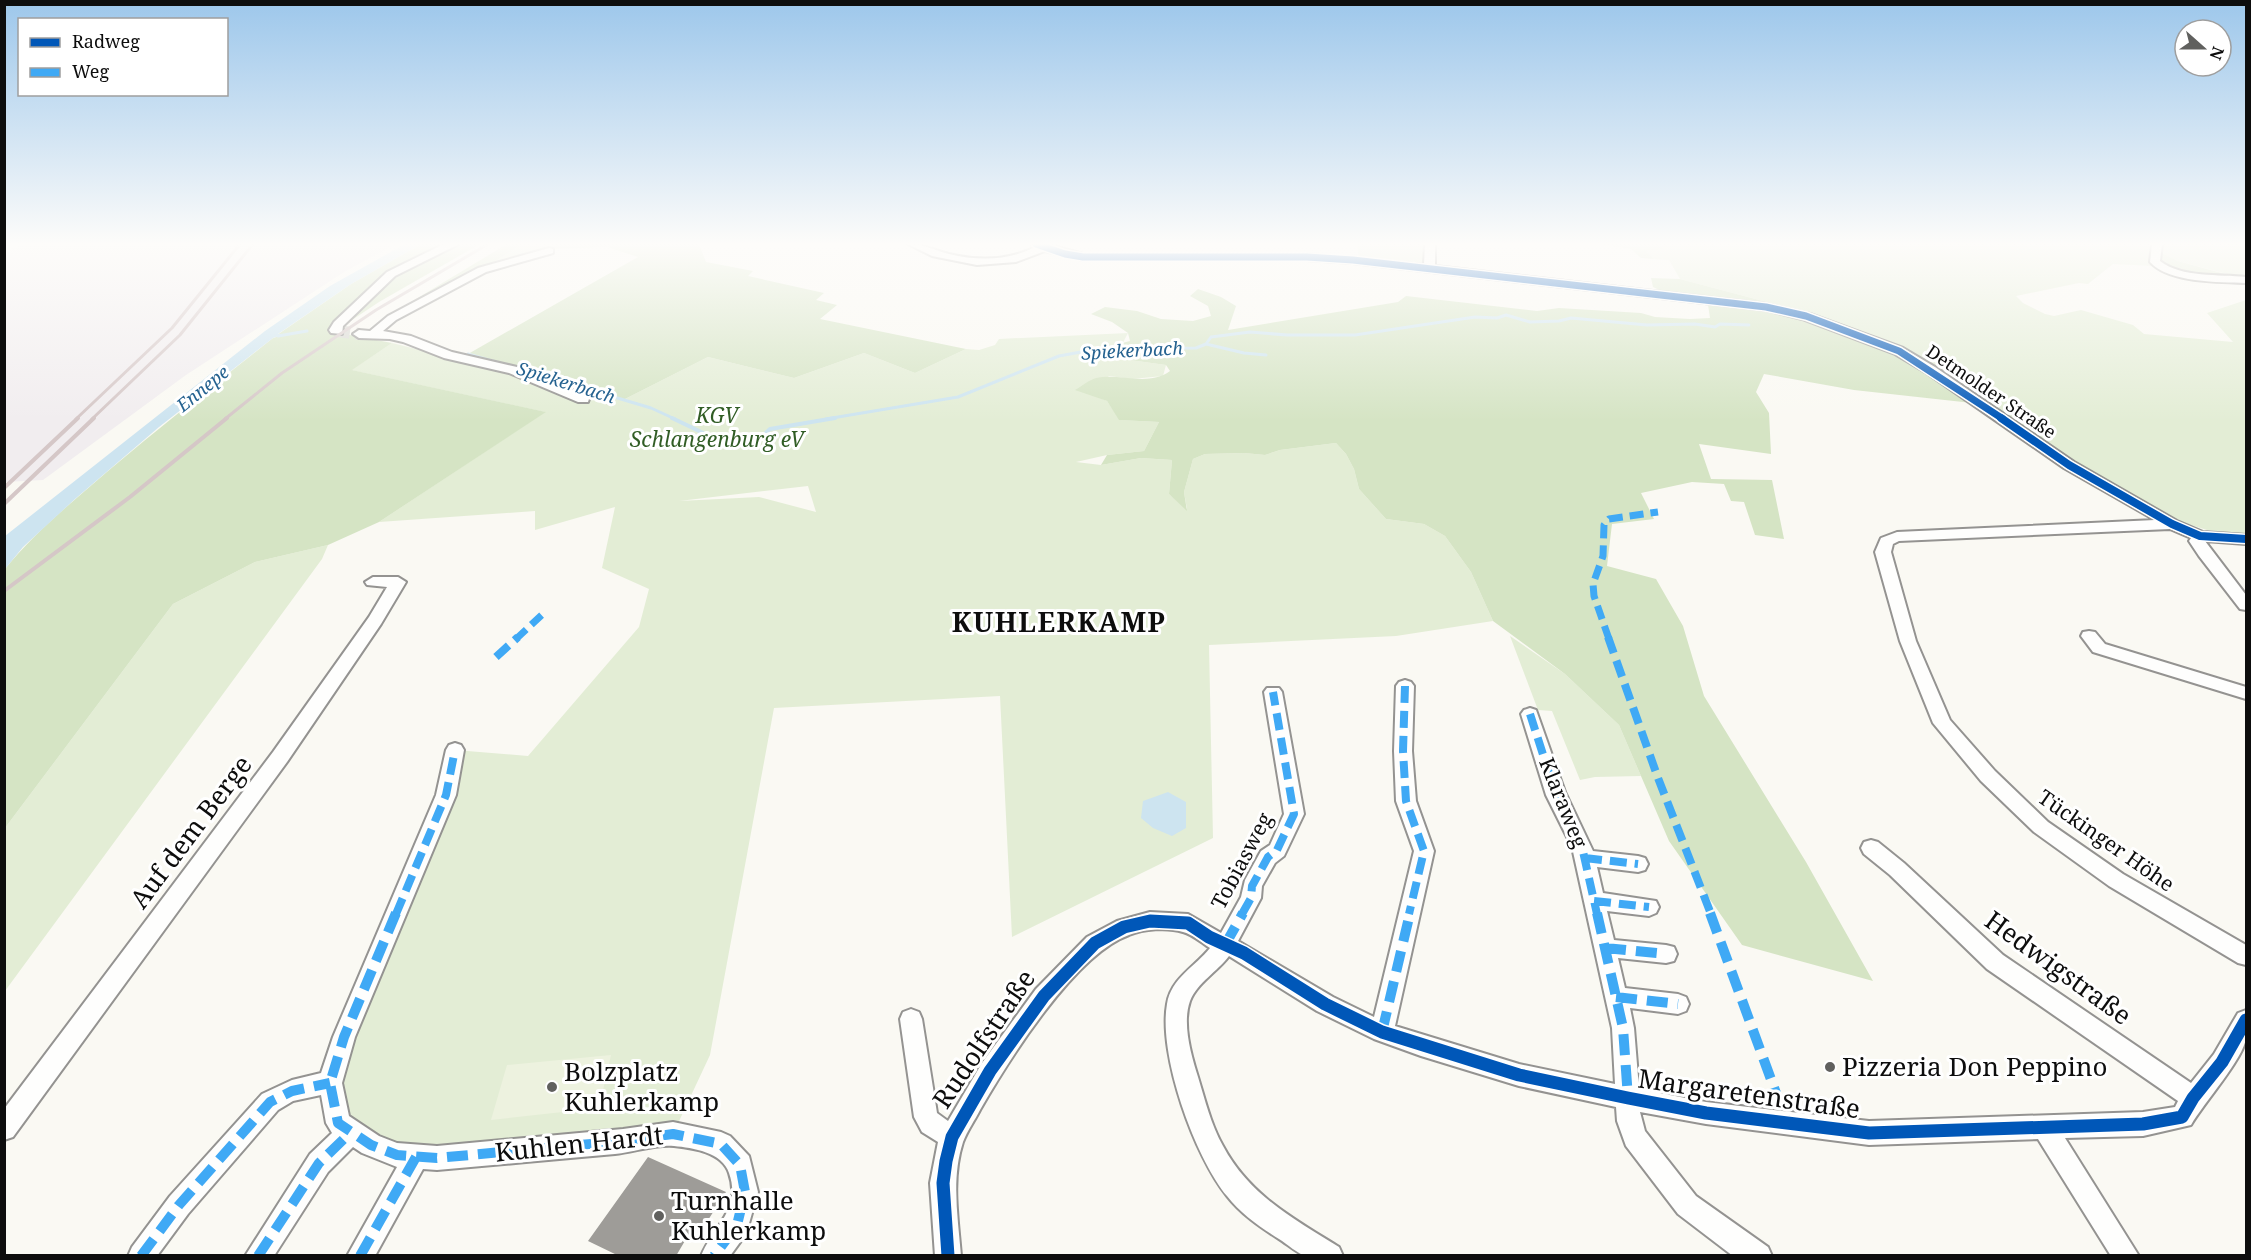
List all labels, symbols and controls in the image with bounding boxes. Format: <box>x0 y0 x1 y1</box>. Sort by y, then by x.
legend <box>18 18 228 96</box>
north arrow <box>2173 18 2233 78</box>
text: Radweg <box>72 29 140 53</box>
text: N <box>2204 44 2230 64</box>
text: Weg <box>72 59 109 83</box>
water label: Spiekerbach <box>1080 335 1184 365</box>
street label: Detmolder Straße <box>1922 339 2061 443</box>
water label: Spiekerbach <box>514 356 619 408</box>
water label: Ennepe <box>170 360 234 417</box>
park label: KGV Schlangenburg eV <box>630 401 807 453</box>
district label: KUHLERKAMP <box>952 603 1166 640</box>
street label: Auf dem Berge <box>121 748 260 915</box>
street label: Klaraweg <box>1533 753 1595 853</box>
street label: Tückinger Höhe <box>2033 783 2180 898</box>
street label: Tobiasweg <box>1204 807 1279 914</box>
street label: Hedwigstraße <box>1978 902 2139 1033</box>
street label: Rudolfstraße <box>923 962 1043 1115</box>
place label: Pizzeria Don Peppino <box>1842 1048 2108 1084</box>
place label: Bolzplatz Kuhlerkamp <box>564 1053 719 1119</box>
street label: Margaretenstraße <box>1636 1060 1862 1126</box>
marker: Pizzeria Don Peppino <box>1823 1060 1837 1074</box>
marker: Bolzplatz Kuhlerkamp <box>545 1080 559 1094</box>
street label: Kuhlen Hardt <box>493 1116 665 1170</box>
place label: Turnhalle Kuhlerkamp <box>671 1182 826 1248</box>
marker: Turnhalle Kuhlerkamp <box>652 1209 666 1223</box>

